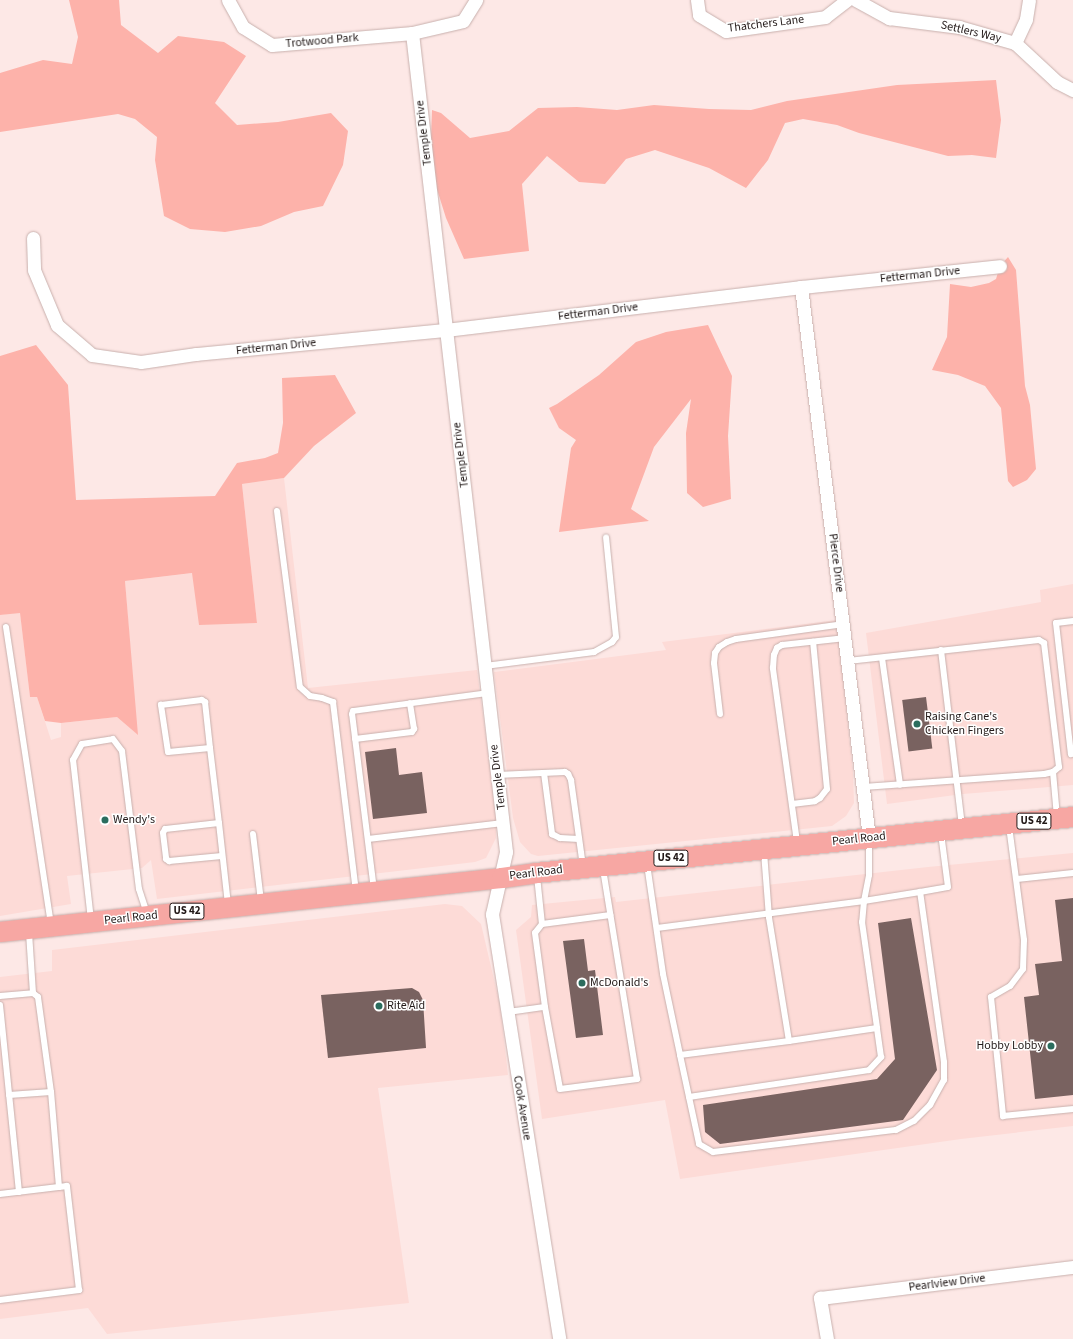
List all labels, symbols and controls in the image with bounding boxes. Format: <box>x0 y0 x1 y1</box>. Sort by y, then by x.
street label: Thatchers Lane <box>727 12 805 36</box>
street label: Settlers Way <box>939 18 1003 46</box>
street label: Trotwood Park <box>285 31 359 51</box>
street label: Temple Drive <box>413 100 435 166</box>
street label: Fetterman Drive <box>879 264 961 286</box>
street label: Fetterman Drive <box>557 300 639 324</box>
street label: Fetterman Drive <box>235 336 317 358</box>
street label: Temple Drive <box>450 422 472 488</box>
street label: Pierce Drive <box>825 533 847 593</box>
place label: Raising Cane's Chicken Fingers <box>925 710 1004 738</box>
marker: Raising Cane's Chicken Fingers <box>912 719 922 729</box>
street label: Temple Drive <box>487 744 509 810</box>
road number: US 42 <box>1016 812 1052 830</box>
place label: Wendy's <box>113 813 155 827</box>
marker: Wendy's <box>100 815 110 825</box>
street label: Pearl Road <box>832 829 886 849</box>
road number: US 42 <box>653 849 689 867</box>
street label: Pearl Road <box>508 863 564 883</box>
road number: US 42 <box>169 902 205 920</box>
street label: Pearl Road <box>104 908 158 928</box>
place label: McDonald's <box>590 976 648 990</box>
marker: McDonald's <box>577 978 587 988</box>
place label: Rite Aid <box>387 999 425 1013</box>
marker: Rite Aid <box>374 1001 384 1011</box>
place label: Hobby Lobby <box>976 1039 1043 1053</box>
marker: Hobby Lobby <box>1046 1041 1056 1051</box>
street label: Cook Avenue <box>510 1075 534 1141</box>
street label: Pearlview Drive <box>908 1271 986 1295</box>

